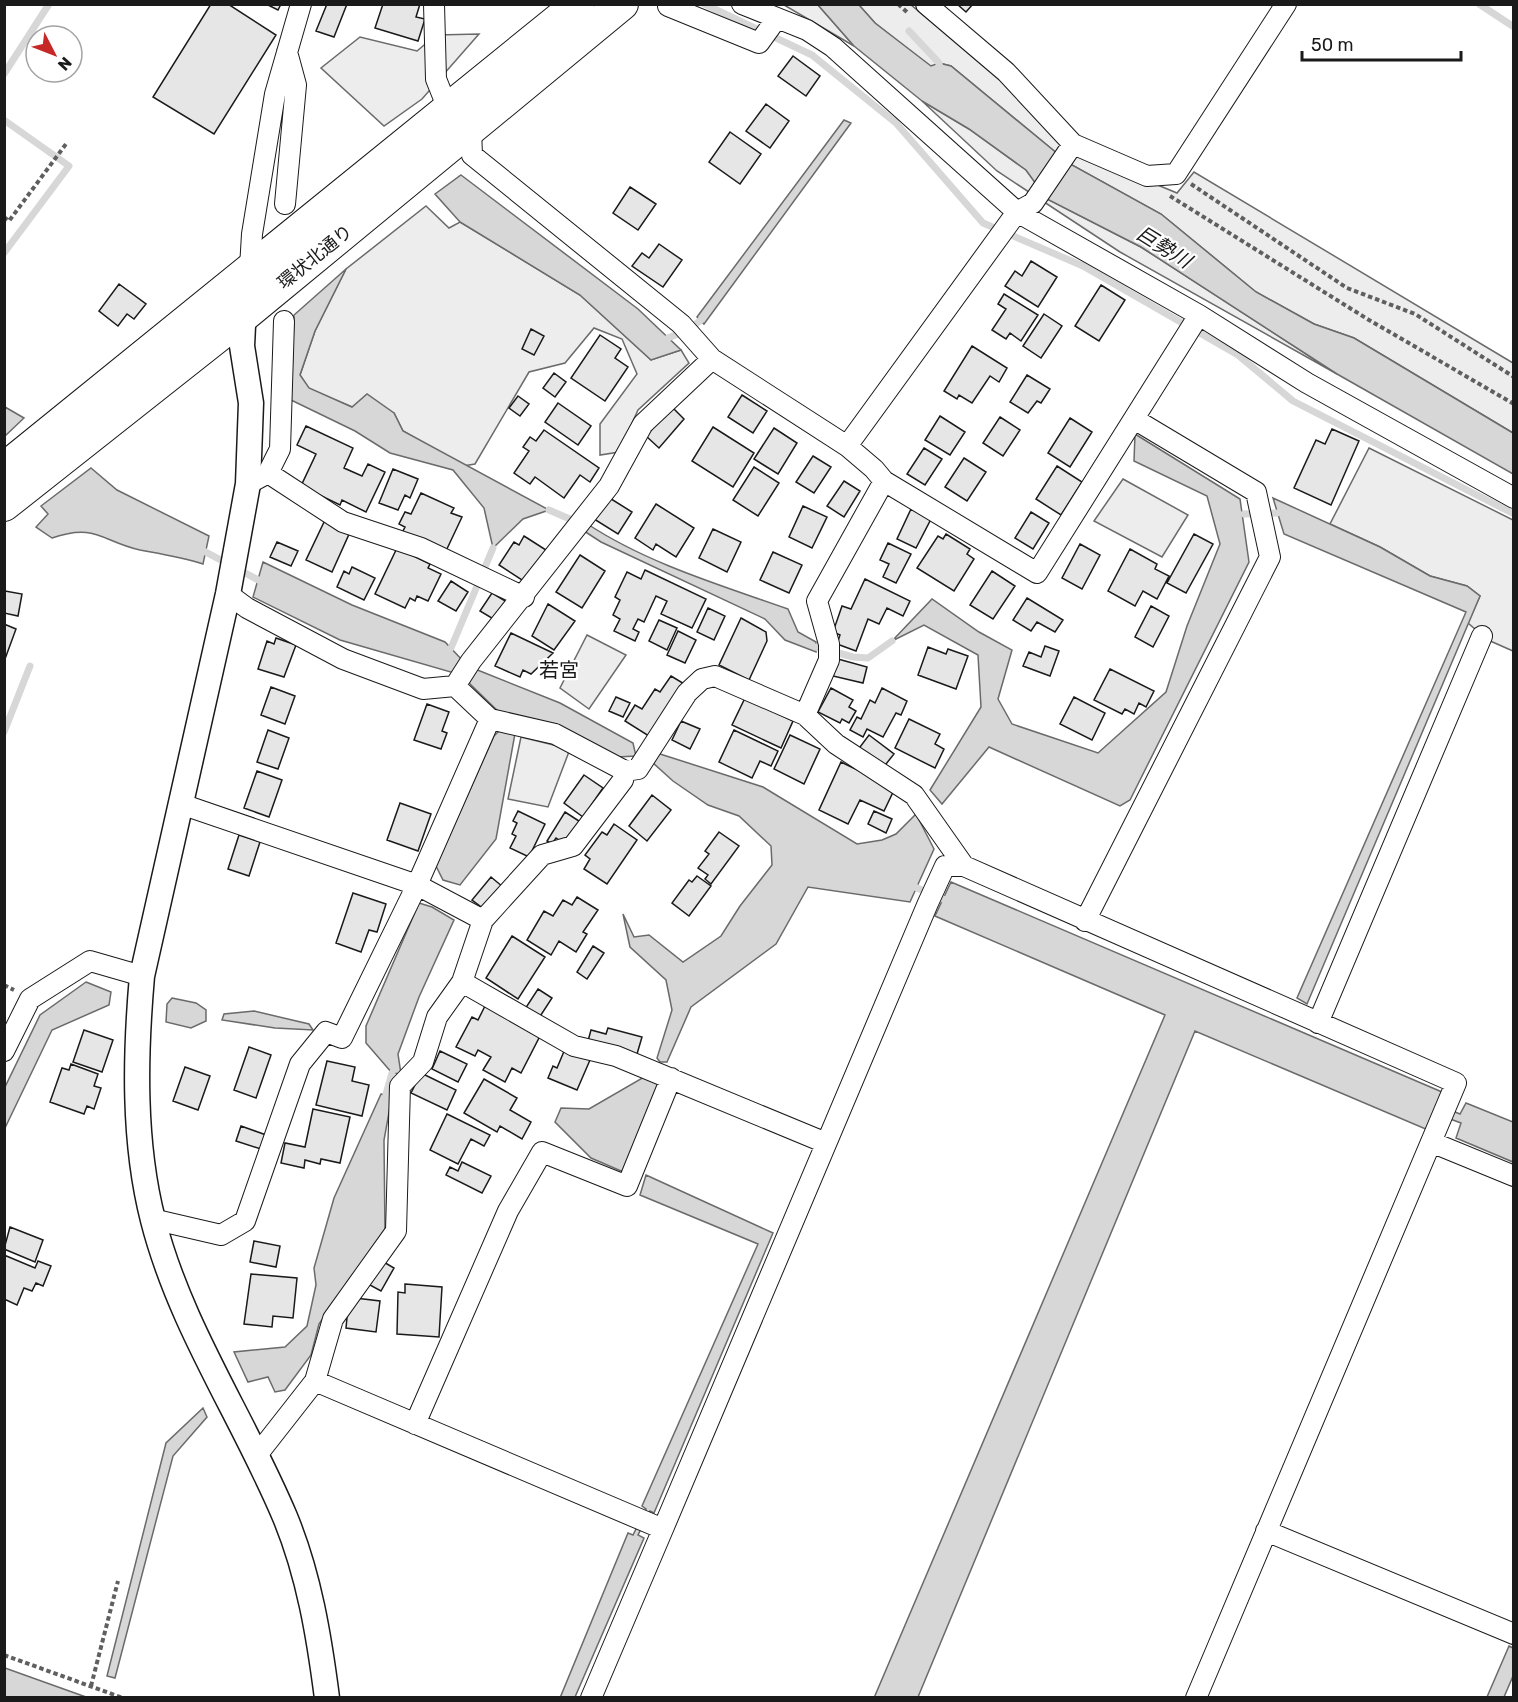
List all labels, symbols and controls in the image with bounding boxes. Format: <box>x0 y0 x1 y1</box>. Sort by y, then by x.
north arrow <box>24 24 84 84</box>
scale bar <box>1302 24 1461 62</box>
text: 50 m <box>1311 34 1354 56</box>
text: N <box>54 53 76 74</box>
street label: 環状北通り <box>273 220 357 294</box>
water label: 巨勢川 <box>1132 221 1197 274</box>
district label: 若宮 <box>539 658 579 682</box>

